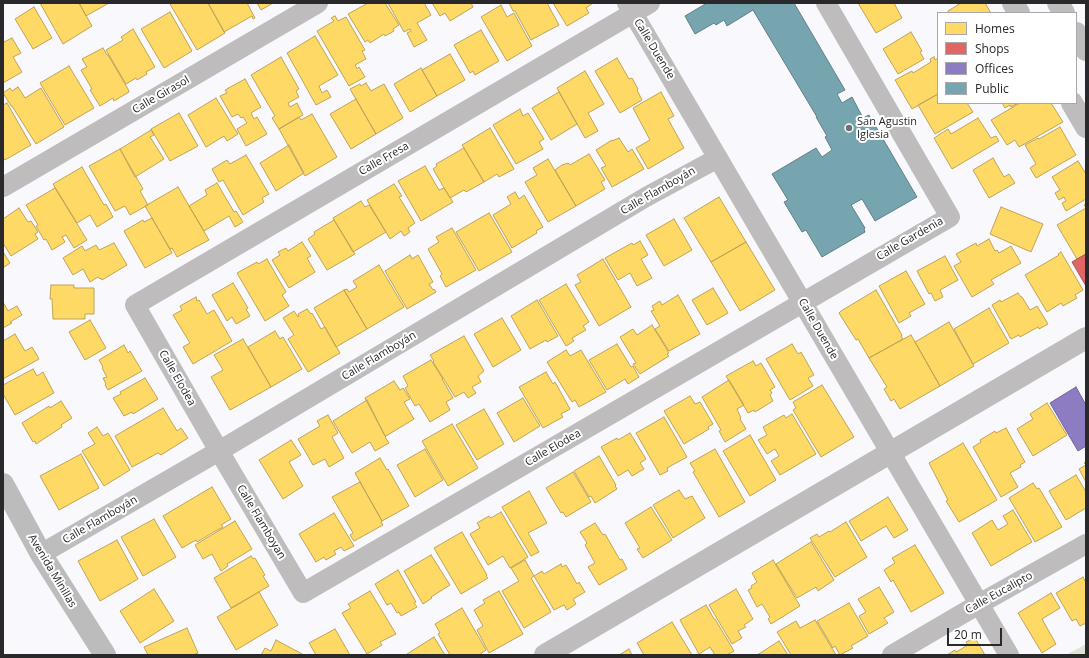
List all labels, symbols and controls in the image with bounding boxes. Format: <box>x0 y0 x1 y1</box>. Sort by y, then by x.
legend <box>937 12 1077 104</box>
street label: Calle Duende <box>631 16 677 82</box>
text: Homes <box>975 20 1015 37</box>
text: Shops <box>975 40 1009 57</box>
text: Offices <box>975 60 1014 77</box>
street label: Calle Girasol <box>130 73 192 117</box>
text: Public <box>975 80 1009 97</box>
place label: San Agustin Iglesia <box>857 115 917 141</box>
marker: San Agustin Iglesia <box>844 123 854 133</box>
street label: Calle Fresa <box>357 139 411 179</box>
street label: Calle Flamboyán <box>618 164 698 218</box>
street label: Calle Gardenia <box>874 215 946 263</box>
street label: Calle Duende <box>795 296 841 362</box>
street label: Calle Flamboyán <box>340 329 418 383</box>
street label: Calle Elodea <box>156 348 198 408</box>
street label: Calle Elodea <box>523 427 583 469</box>
street label: Calle Flamboyan <box>234 483 288 561</box>
street label: Calle Flamboyán <box>60 493 140 547</box>
street label: Avenida Minillas <box>25 532 79 610</box>
street label: Calle Eucalipto <box>963 569 1035 617</box>
scale bar <box>949 620 1004 646</box>
text: 20 m <box>954 626 982 643</box>

